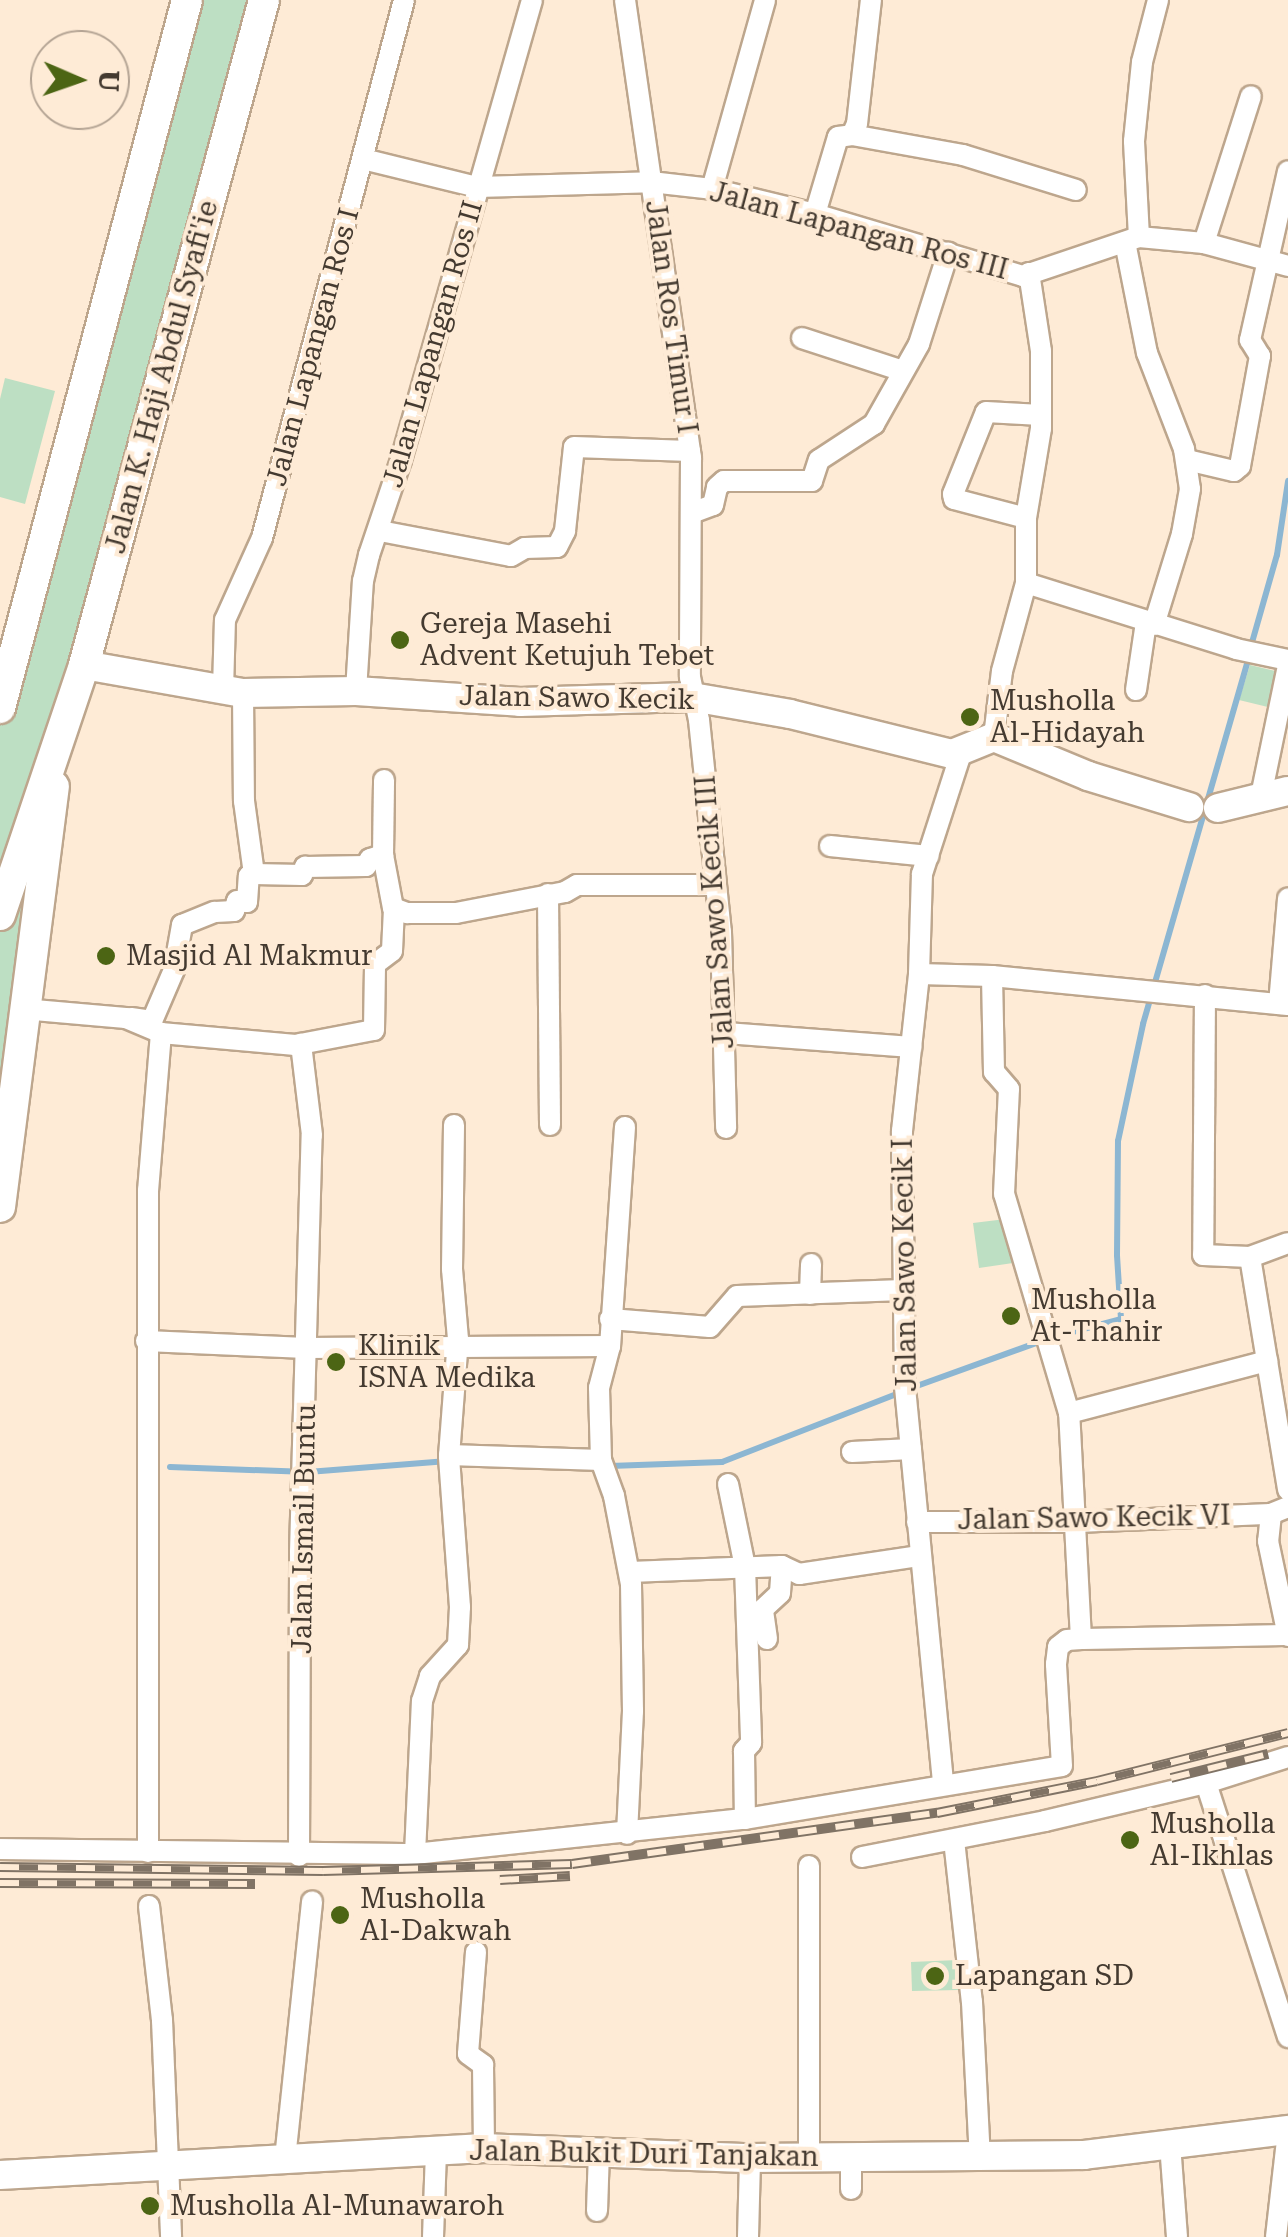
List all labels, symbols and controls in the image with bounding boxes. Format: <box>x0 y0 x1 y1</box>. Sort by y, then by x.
north arrow <box>30 30 130 130</box>
text: U <box>92 70 125 92</box>
street label: Jalan Lapangan Ros III <box>706 175 1012 287</box>
street label: Jalan K. Haji Abdul Syafi'ie <box>99 197 225 557</box>
street label: Jalan Lapangan Ros II <box>376 197 490 491</box>
street label: Jalan Ros Timur I <box>638 198 704 436</box>
street label: Jalan Lapangan Ros I <box>260 204 366 490</box>
place label: Gereja Masehi Advent Ketujuh Tebet <box>420 607 714 673</box>
marker: Gereja Masehi Advent Ketujuh Tebet <box>389 629 411 651</box>
street label: Jalan Sawo Kecik <box>459 679 695 717</box>
place label: Musholla Al-Hidayah <box>990 684 1145 750</box>
marker: Musholla Al-Hidayah <box>959 706 981 728</box>
street label: Jalan Sawo Kecik III <box>689 774 741 1050</box>
place label: Masjid Al Makmur <box>126 939 372 973</box>
marker: Masjid Al Makmur <box>95 945 117 967</box>
street label: Jalan Sawo Kecik I <box>886 1138 924 1392</box>
place label: Musholla At-Thahir <box>1031 1283 1162 1349</box>
marker: Musholla At-Thahir <box>1000 1305 1022 1327</box>
place label: Klinik ISNA Medika <box>358 1329 535 1395</box>
marker: Klinik ISNA Medika <box>323 1349 349 1375</box>
street label: Jalan Ismail Buntu <box>285 1404 323 1654</box>
street label: Jalan Sawo Kecik VI <box>957 1499 1231 1537</box>
place label: Musholla Al-Ikhlas <box>1150 1807 1275 1873</box>
marker: Musholla Al-Ikhlas <box>1119 1829 1141 1851</box>
place label: Musholla Al-Dakwah <box>360 1882 511 1948</box>
marker: Musholla Al-Dakwah <box>329 1904 351 1926</box>
place label: Lapangan SD <box>955 1959 1134 1993</box>
marker: Lapangan SD <box>924 1965 946 1987</box>
street label: Jalan Bukit Duri Tanjakan <box>469 2134 819 2174</box>
place label: Musholla Al-Munawaroh <box>170 2189 504 2223</box>
marker: Musholla Al-Munawaroh <box>139 2195 161 2217</box>

